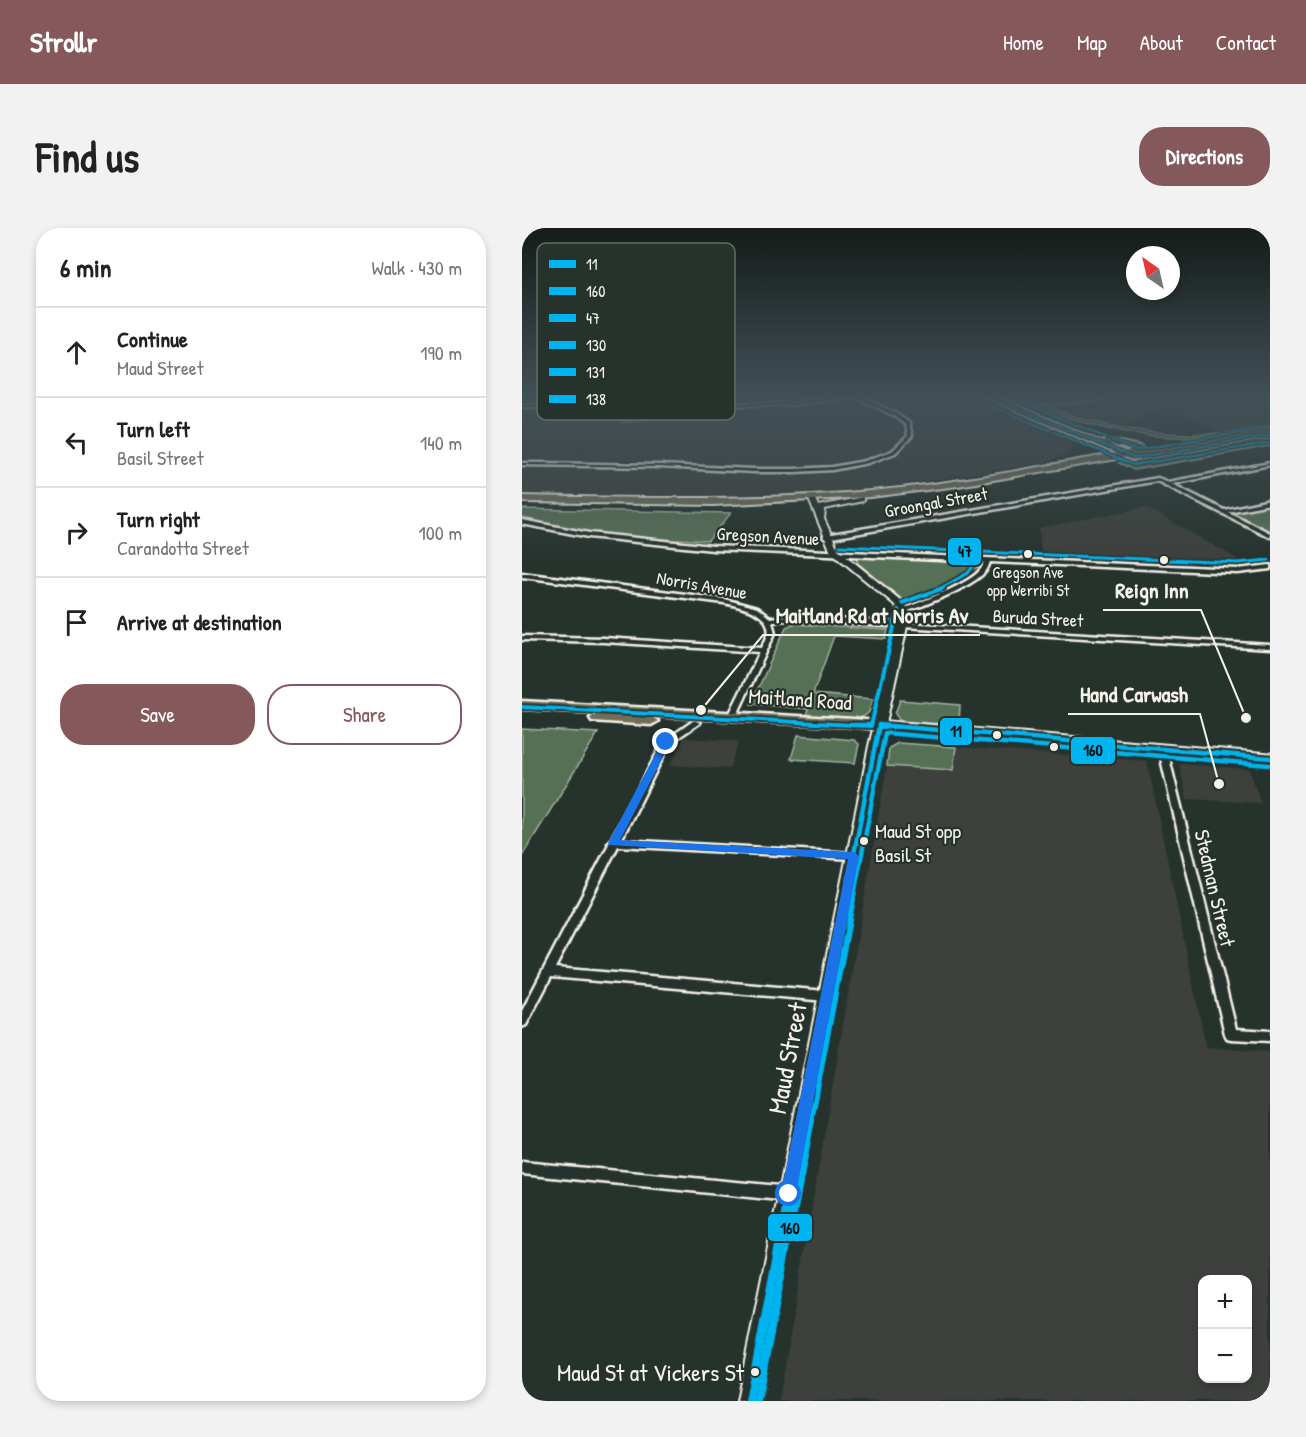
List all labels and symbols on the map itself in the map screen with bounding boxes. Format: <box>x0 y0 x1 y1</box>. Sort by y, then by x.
legend <box>537 243 735 420</box>
north arrow <box>1126 246 1180 300</box>
text: 11 <box>586 253 598 275</box>
text: 160 <box>586 280 605 302</box>
text: 47 <box>586 307 600 329</box>
text: 130 <box>586 334 606 356</box>
text: 131 <box>586 361 605 383</box>
text: 138 <box>586 388 606 410</box>
street label: Groongal Street <box>883 481 990 523</box>
street label: Gregson Avenue <box>716 521 820 551</box>
line badge: 47 <box>947 537 982 566</box>
text: 47 <box>958 540 972 562</box>
marker: Gregson Ave opp Werribi St <box>1022 548 1034 560</box>
unlabelled marker <box>1158 554 1170 566</box>
place label: Gregson Ave opp Werribi St <box>987 561 1070 601</box>
street label: Norris Avenue <box>655 565 749 605</box>
callout: Reign Inn <box>1103 570 1201 610</box>
text: Reign Inn <box>1115 575 1189 606</box>
callout: Maitland Rd at Norris Av <box>763 595 980 635</box>
text: Maitland Rd at Norris Av <box>776 600 969 630</box>
street label: Buruda Street <box>992 603 1085 633</box>
callout: Hand Carwash <box>1068 674 1200 714</box>
text: Hand Carwash <box>1080 679 1189 709</box>
street label: Maitland Road <box>747 681 853 717</box>
line badge: 11 <box>939 717 973 746</box>
text: 11 <box>950 720 962 742</box>
route end <box>652 728 678 754</box>
unlabelled marker <box>991 729 1003 741</box>
line badge: 160 <box>1070 736 1116 765</box>
text: 160 <box>1083 739 1103 761</box>
unlabelled marker <box>1048 741 1060 753</box>
place label: Maud St opp Basil St <box>875 817 961 868</box>
street label: Stedman Street <box>1187 827 1243 950</box>
marker: Maud St opp Basil St <box>858 835 870 847</box>
street label: Maud Street <box>759 998 815 1117</box>
route start <box>775 1180 801 1206</box>
line badge: 160 <box>767 1213 813 1242</box>
text: 160 <box>780 1217 800 1239</box>
place label: Maud St at Vickers St <box>557 1356 745 1388</box>
marker: Maud St at Vickers St <box>749 1366 761 1378</box>

